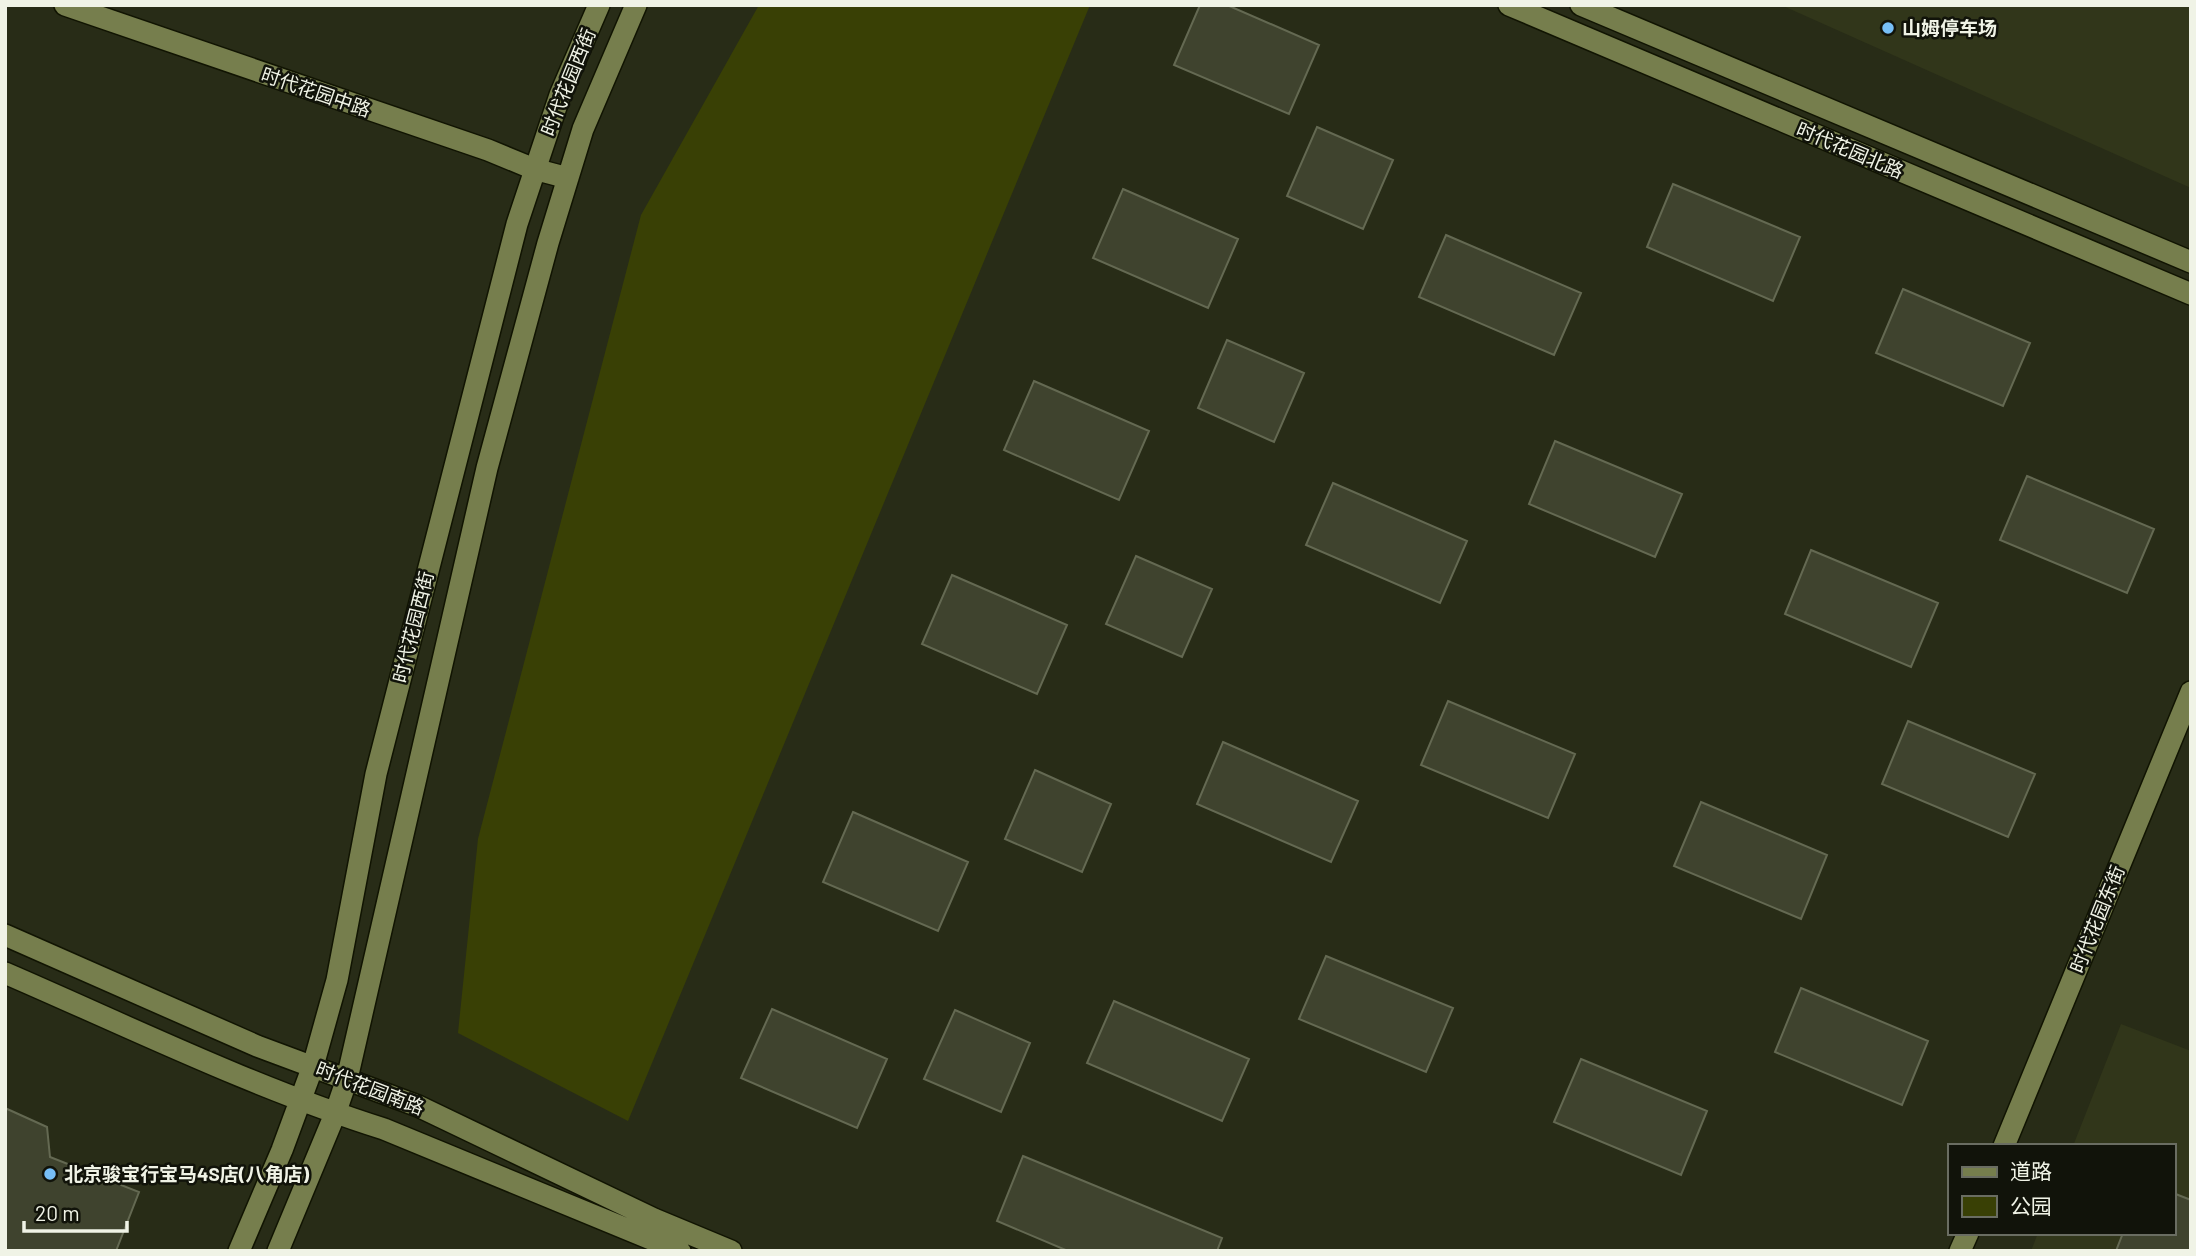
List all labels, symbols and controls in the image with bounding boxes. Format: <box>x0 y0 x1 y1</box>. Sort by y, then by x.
place label: 山姆停车场 <box>1902 16 1997 39</box>
marker: 山姆停车场 <box>1880 20 1896 36</box>
street label: 时代花园西街 <box>536 25 600 139</box>
street label: 时代花园中路 <box>259 62 374 121</box>
street label: 时代花园北路 <box>1793 117 1907 182</box>
street label: 时代花园西街 <box>388 569 437 685</box>
street label: 时代花园东街 <box>2065 862 2129 976</box>
street label: 时代花园南路 <box>313 1056 428 1119</box>
legend <box>1948 1144 2175 1235</box>
text: 道路 <box>2010 1158 2052 1183</box>
place label: 北京骏宝行宝马4S店(八角店) <box>64 1162 309 1185</box>
marker: 北京骏宝行宝马4S店(八角店) <box>42 1166 58 1182</box>
scale bar <box>24 1190 128 1234</box>
text: 公园 <box>2010 1193 2052 1218</box>
text: 20 m <box>35 1200 80 1225</box>

